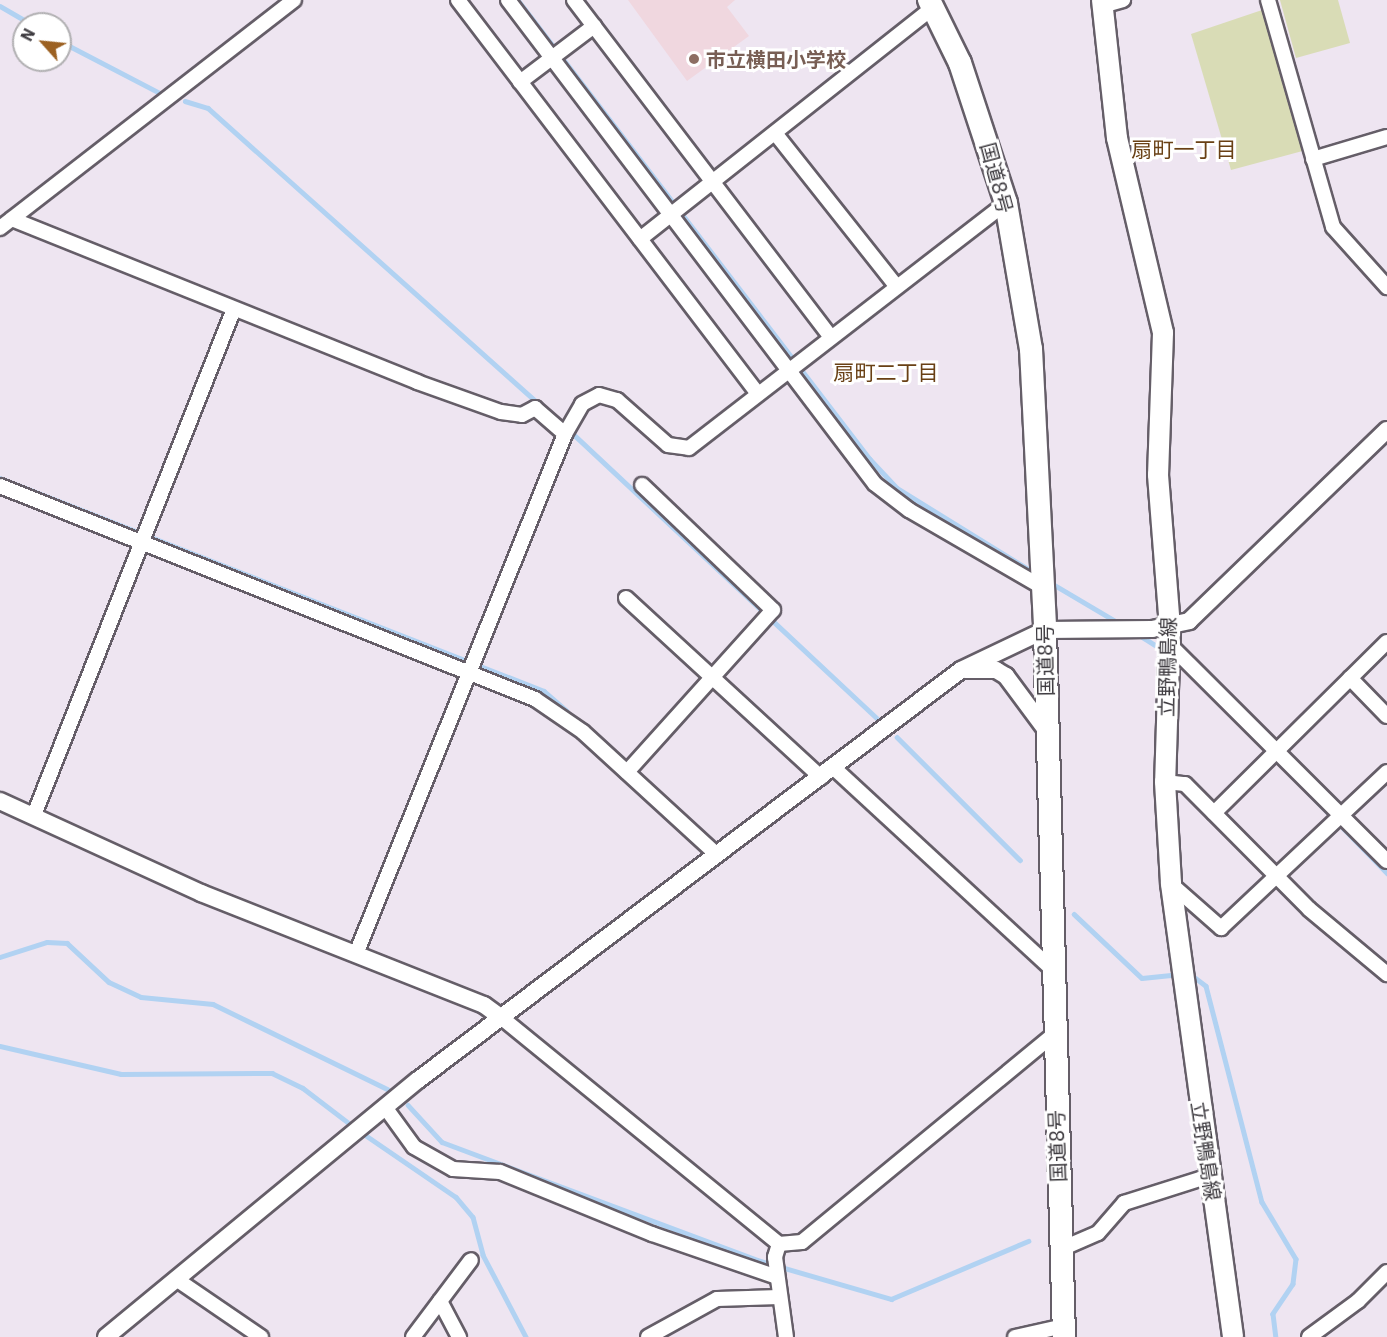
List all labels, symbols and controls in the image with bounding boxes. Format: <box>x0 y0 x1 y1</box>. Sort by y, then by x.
north arrow <box>12 12 72 72</box>
text: N <box>16 25 39 44</box>
place label: 市立横田小学校 <box>706 47 846 71</box>
marker: 市立横田小学校 <box>687 52 701 66</box>
district label: 扇町一丁目 <box>1132 136 1236 162</box>
street label: 国道8号 <box>976 140 1018 216</box>
district label: 扇町二丁目 <box>834 359 938 385</box>
street label: 立野鴨島線 <box>1154 617 1180 717</box>
street label: 国道8号 <box>1032 624 1058 696</box>
street label: 立野鴨島線 <box>1186 1100 1226 1202</box>
street label: 国道8号 <box>1044 1110 1070 1182</box>

